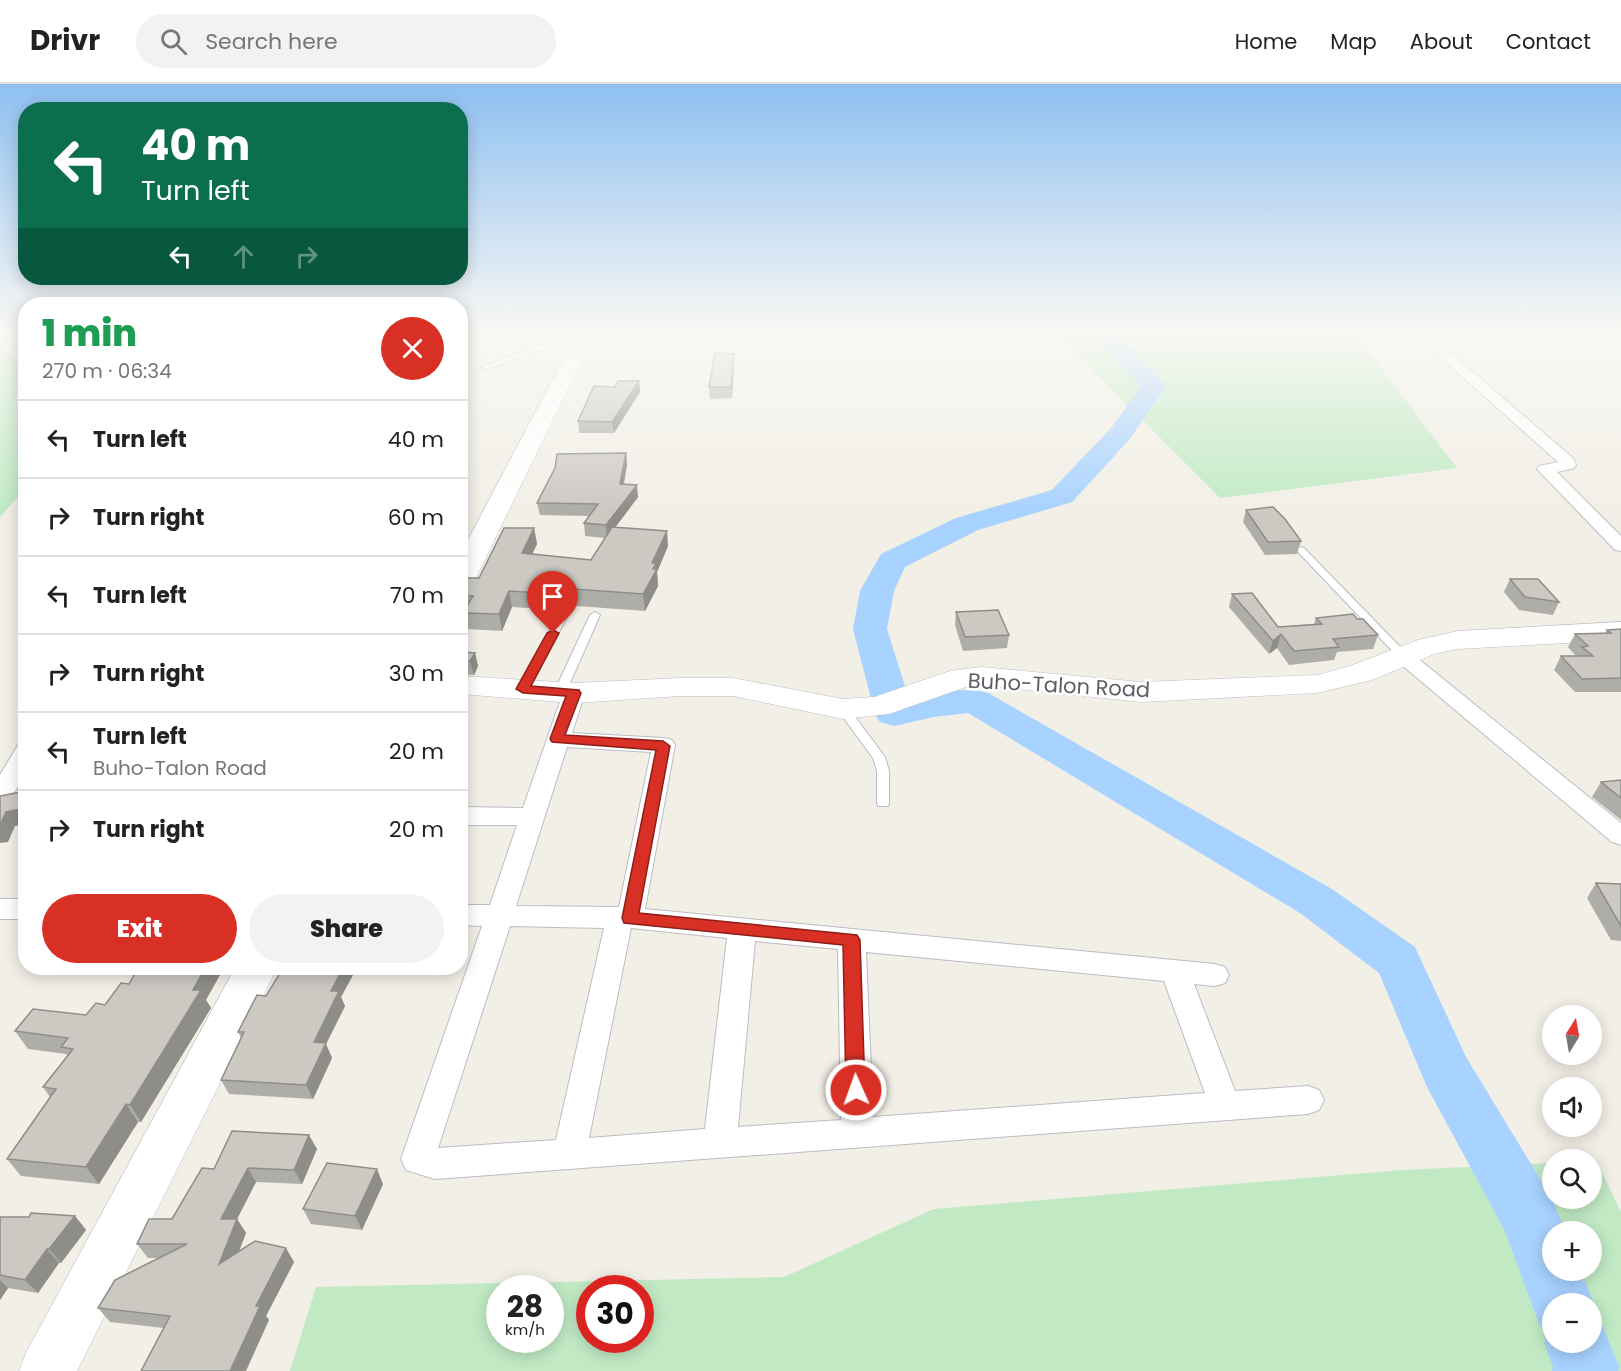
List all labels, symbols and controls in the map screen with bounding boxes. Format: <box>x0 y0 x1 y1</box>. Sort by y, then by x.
search box <box>136 14 556 68</box>
text: Drivr <box>30 21 100 60</box>
icon: search <box>157 25 190 58</box>
text: Search here <box>205 26 338 57</box>
text: Home <box>1235 27 1297 56</box>
text: Map <box>1330 27 1377 56</box>
text: About <box>1410 27 1473 56</box>
text: Contact <box>1506 27 1591 56</box>
text: 40 m <box>141 116 250 175</box>
icon: left <box>42 126 120 204</box>
text: Turn left <box>141 172 250 209</box>
icon: left <box>164 240 197 273</box>
icon: ahead <box>227 240 260 273</box>
icon: right <box>290 240 323 273</box>
text: 1 min <box>42 308 137 359</box>
button: close <box>381 317 444 380</box>
text: 270 m · 06:34 <box>42 357 172 385</box>
icon: left <box>42 423 75 456</box>
text: Turn left <box>93 424 187 455</box>
text: 40 m <box>388 424 444 455</box>
icon: right <box>42 501 75 534</box>
text: Turn right <box>93 502 204 533</box>
text: 60 m <box>388 502 444 533</box>
pin <box>527 571 578 633</box>
icon: left <box>42 579 75 612</box>
text: Turn left <box>93 580 187 611</box>
text: 70 m <box>390 580 444 611</box>
icon: arrive <box>536 580 569 613</box>
icon: right <box>42 657 75 690</box>
text: Turn right <box>93 658 204 689</box>
text: 30 m <box>389 658 444 689</box>
street label: Buho-Talon Road <box>967 666 1151 704</box>
text: Turn left <box>93 721 187 752</box>
icon: left <box>42 735 75 768</box>
text: 20 m <box>389 736 444 767</box>
text: Buho-Talon Road <box>93 754 267 782</box>
icon: right <box>42 813 75 846</box>
text: Turn right <box>93 814 204 845</box>
text: 20 m <box>389 814 444 845</box>
button: Exit <box>42 894 237 963</box>
button: Share <box>249 894 444 963</box>
north arrow <box>1542 1005 1602 1065</box>
map controls <box>1542 1005 1602 1353</box>
position arrow <box>824 1058 888 1122</box>
button: sound <box>1542 1077 1602 1137</box>
button: search <box>1542 1149 1602 1209</box>
button: + <box>1542 1221 1602 1281</box>
speed limit sign: 30 <box>576 1275 654 1353</box>
text: 28 <box>507 1285 543 1328</box>
button: − <box>1542 1293 1602 1353</box>
text: km/h <box>505 1319 545 1340</box>

